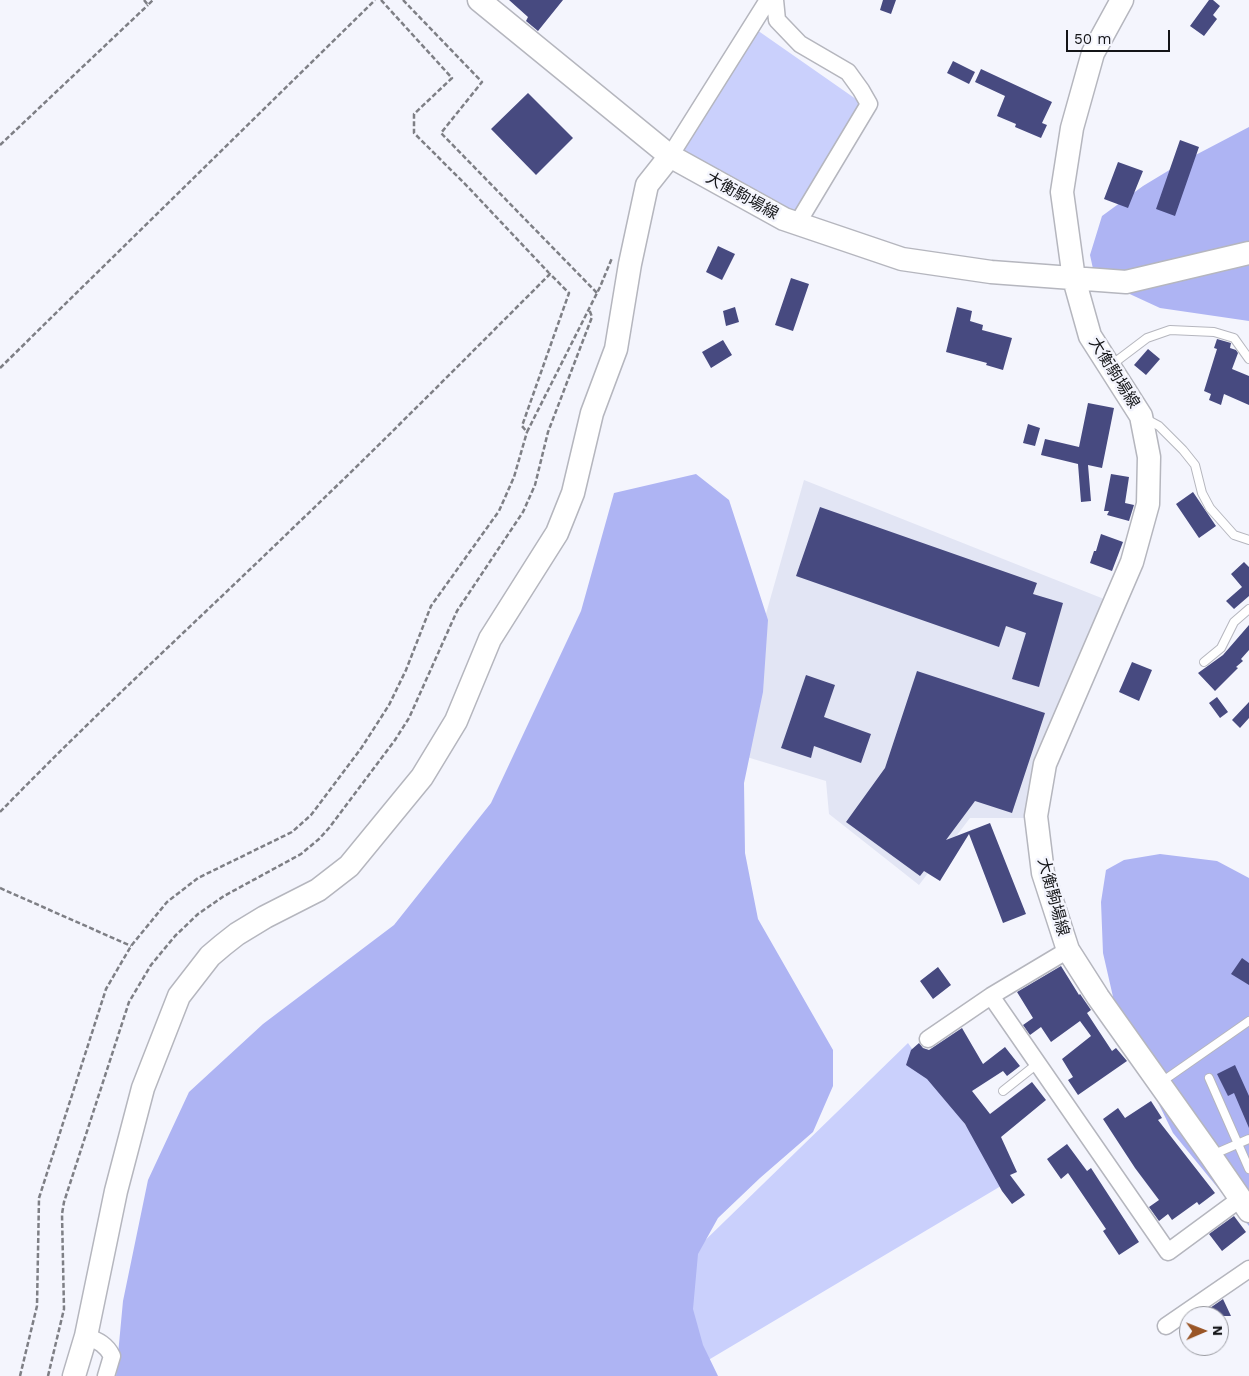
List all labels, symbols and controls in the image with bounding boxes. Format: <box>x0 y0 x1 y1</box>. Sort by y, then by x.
scale bar <box>1069 20 1173 52</box>
text: 50 m <box>1074 30 1111 48</box>
street label: 大衡駒場線 <box>702 168 782 224</box>
street label: 大衡駒場線 <box>1085 334 1143 412</box>
street label: 大衡駒場線 <box>1033 856 1073 938</box>
north arrow <box>1179 1306 1229 1356</box>
text: N <box>1210 1325 1226 1336</box>

